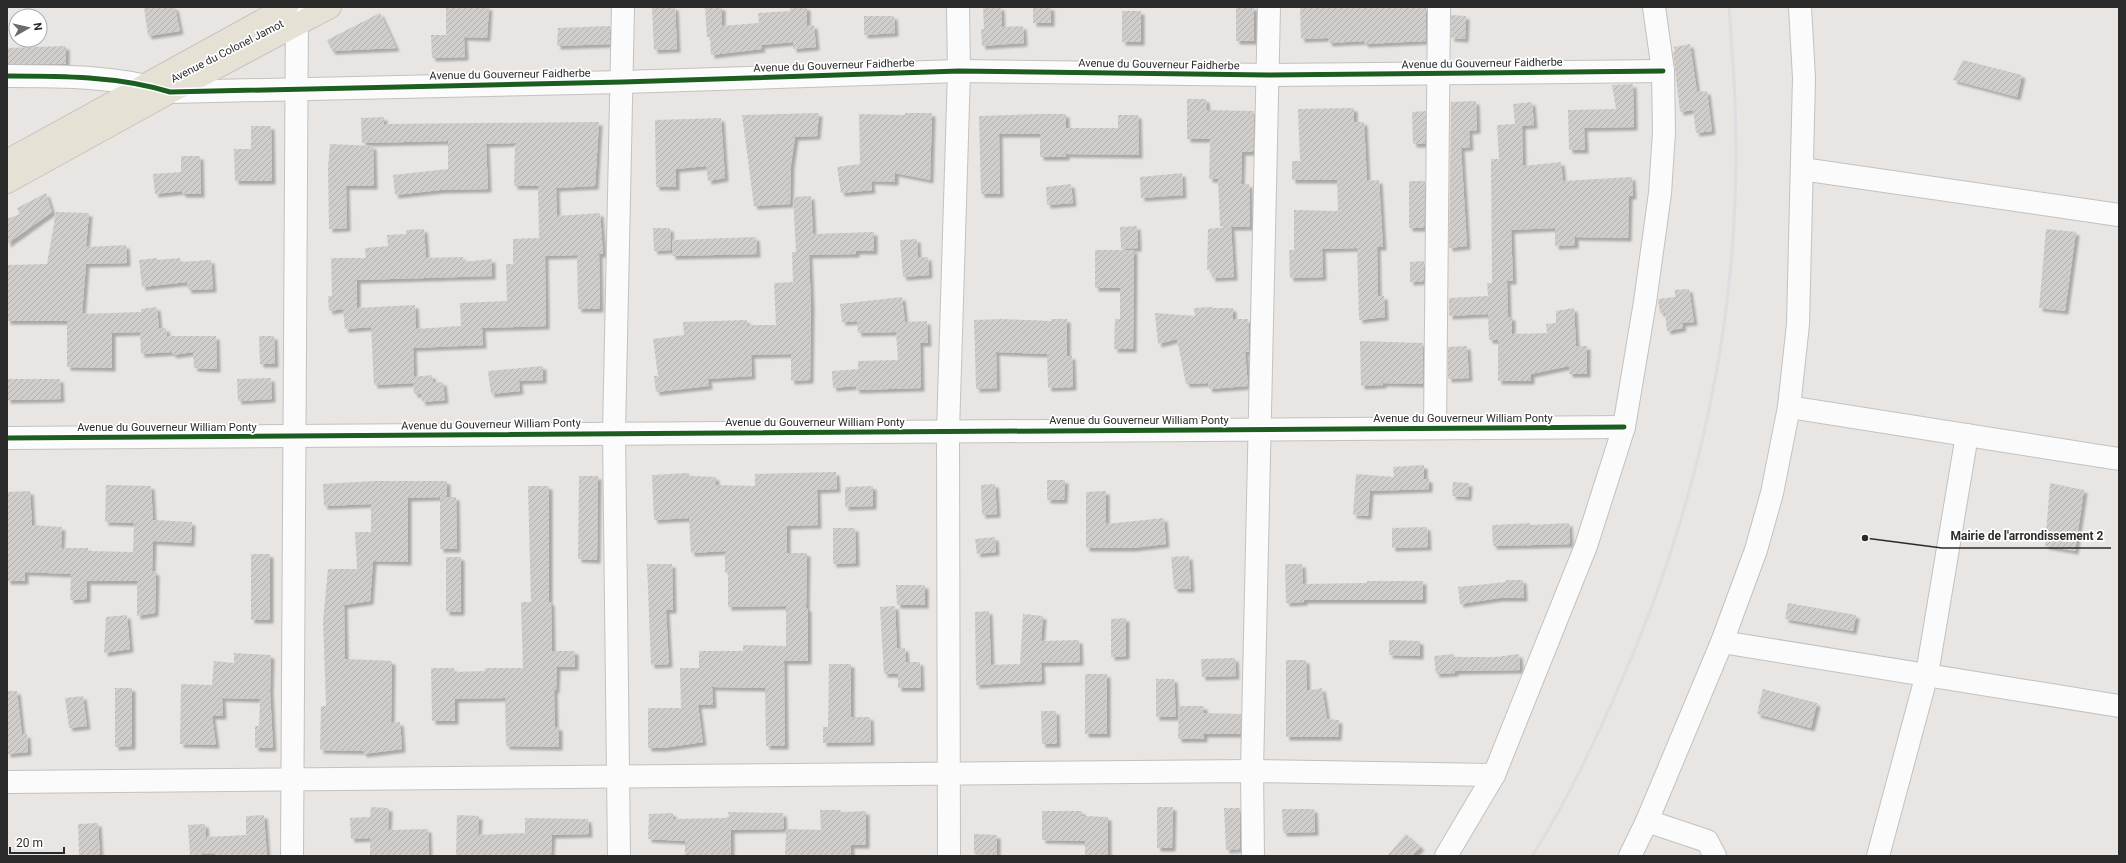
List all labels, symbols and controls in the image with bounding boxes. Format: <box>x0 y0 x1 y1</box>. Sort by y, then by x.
north arrow <box>8 8 48 48</box>
street label: Avenue du Colonel Jamot <box>169 17 286 86</box>
text: N <box>30 22 44 32</box>
street label: Avenue du Gouverneur Faidherbe <box>753 56 915 75</box>
street label: Avenue du Gouverneur Faidherbe <box>1401 56 1563 71</box>
street label: Avenue du Gouverneur Faidherbe <box>1078 57 1240 72</box>
street label: Avenue du Gouverneur Faidherbe <box>429 67 591 82</box>
street label: Avenue du Gouverneur William Ponty <box>1373 412 1554 425</box>
street label: Avenue du Gouverneur William Ponty <box>1049 414 1230 427</box>
street label: Avenue du Gouverneur William Ponty <box>401 416 582 433</box>
street label: Avenue du Gouverneur William Ponty <box>725 416 906 429</box>
street label: Avenue du Gouverneur William Ponty <box>77 421 258 434</box>
callout: Mairie de l'arrondissement 2 <box>1942 524 2111 548</box>
text: Mairie de l'arrondissement 2 <box>1951 529 2104 543</box>
scale bar <box>10 829 64 855</box>
text: 20 m <box>16 836 43 850</box>

